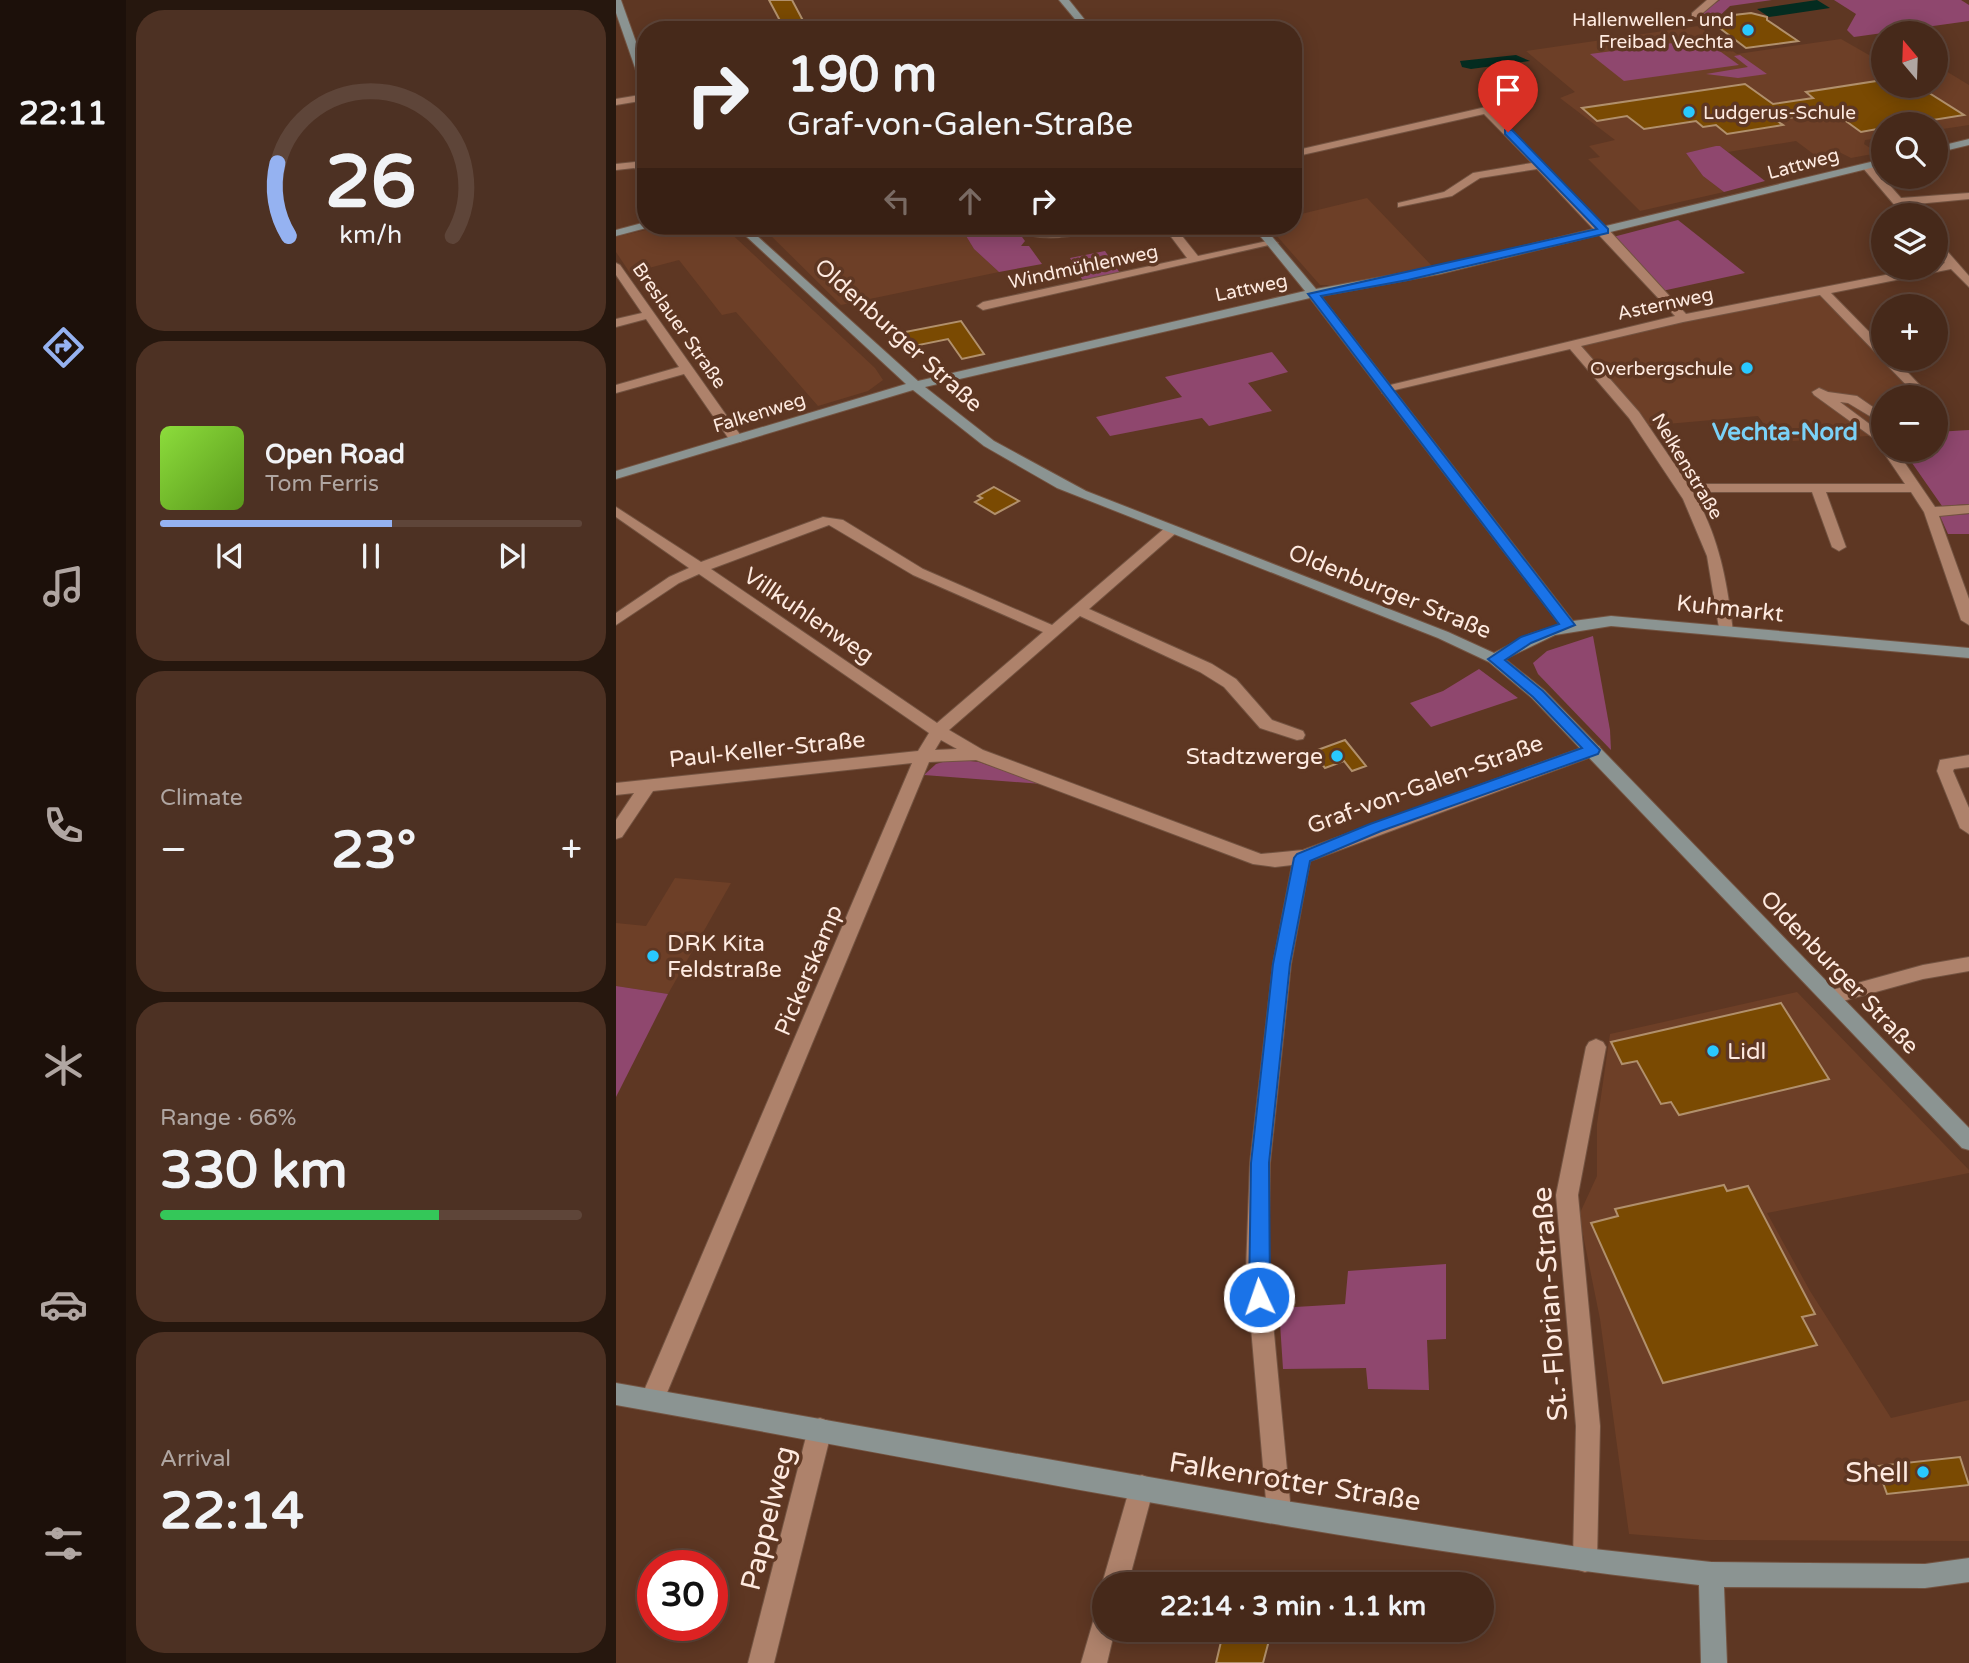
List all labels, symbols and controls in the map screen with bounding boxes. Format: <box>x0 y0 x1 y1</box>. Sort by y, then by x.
place label: Hallenwellen- und Freibad Vechta <box>1572 9 1734 53</box>
north arrow <box>1871 21 1948 98</box>
map controls <box>1871 21 1948 462</box>
marker: Hallenwellen- und Freibad Vechta <box>1740 22 1756 38</box>
text: 190 m <box>787 46 937 105</box>
icon: right <box>672 49 763 140</box>
pin <box>1478 60 1538 132</box>
icon: arrive <box>1489 71 1527 109</box>
text: 22:11 <box>19 95 107 133</box>
place label: Ludgerus-Schule <box>1703 102 1856 124</box>
marker: Ludgerus-Schule <box>1681 104 1697 120</box>
text: Graf-von-Galen-Straße <box>787 106 1133 144</box>
button: search <box>1871 112 1948 189</box>
text: 26 <box>325 140 417 228</box>
street label: Lattweg <box>1765 144 1842 184</box>
icon: left <box>878 182 916 220</box>
icon: ahead <box>951 182 989 220</box>
icon: right <box>1024 182 1062 220</box>
button: layers <box>1871 203 1948 280</box>
text: km/h <box>340 220 402 250</box>
street label: Windmühlenweg <box>1006 240 1160 294</box>
street label: Oldenburger Straße <box>809 253 988 418</box>
street label: Breslauer Straße <box>628 258 731 393</box>
street label: Lattweg <box>1213 270 1289 306</box>
street label: Asternweg <box>1615 283 1715 325</box>
button: + <box>1871 294 1948 371</box>
icon: directions <box>39 323 88 372</box>
place label: Overbergschule <box>1590 358 1733 380</box>
marker: Overbergschule <box>1739 360 1755 376</box>
button: − <box>1871 385 1948 462</box>
street label: Falkenweg <box>710 388 808 437</box>
street label: Nelkenstraße <box>1647 410 1727 523</box>
district label: Vechta-Nord <box>1712 418 1858 447</box>
text: Open Road <box>265 439 405 470</box>
text: Tom Ferris <box>265 470 379 498</box>
icon: previous <box>211 537 249 575</box>
icon: pause <box>352 537 390 575</box>
icon: next <box>493 537 531 575</box>
street label: Oldenburger Straße <box>1284 538 1495 645</box>
icon: music <box>39 562 88 611</box>
street label: Villkuhlenweg <box>738 562 879 670</box>
street label: Kuhmarkt <box>1675 589 1785 629</box>
street label: Paul-Keller-Straße <box>668 726 867 774</box>
street label: Graf-von-Galen-Straße <box>1304 729 1547 841</box>
place label: Stadtzwerge <box>1186 743 1323 771</box>
marker: Stadtzwerge <box>1329 748 1345 764</box>
text: Climate <box>160 784 243 812</box>
icon: phone <box>39 801 88 850</box>
text: 23° <box>331 819 416 882</box>
text: − <box>160 827 187 873</box>
text: + <box>561 827 582 873</box>
street label: Oldenburger Straße <box>1754 885 1924 1060</box>
street label: Pickerskamp <box>769 901 849 1040</box>
place label: DRK Kita Feldstraße <box>667 930 782 984</box>
marker: DRK Kita Feldstraße <box>645 948 661 964</box>
place label: Lidl <box>1727 1038 1766 1066</box>
icon: climate <box>39 1041 88 1090</box>
marker: Lidl <box>1705 1043 1721 1059</box>
text: Range · 66% <box>160 1104 296 1132</box>
text: 330 km <box>160 1139 348 1202</box>
street label: St.-Florian-Straße <box>1525 1186 1575 1422</box>
position arrow <box>1222 1260 1296 1334</box>
icon: car <box>39 1280 88 1329</box>
street label: Pappelweg <box>734 1443 802 1594</box>
text: Arrival <box>160 1445 231 1473</box>
street label: Falkenrotter Straße <box>1167 1445 1423 1519</box>
place label: Shell <box>1845 1456 1909 1490</box>
marker: Shell <box>1915 1464 1931 1480</box>
text: 22:14 <box>160 1480 304 1543</box>
icon: filters <box>39 1519 88 1568</box>
speed limit sign: 30 <box>637 1550 728 1641</box>
text: 22:14 · 3 min · 1.1 km <box>1160 1591 1426 1622</box>

